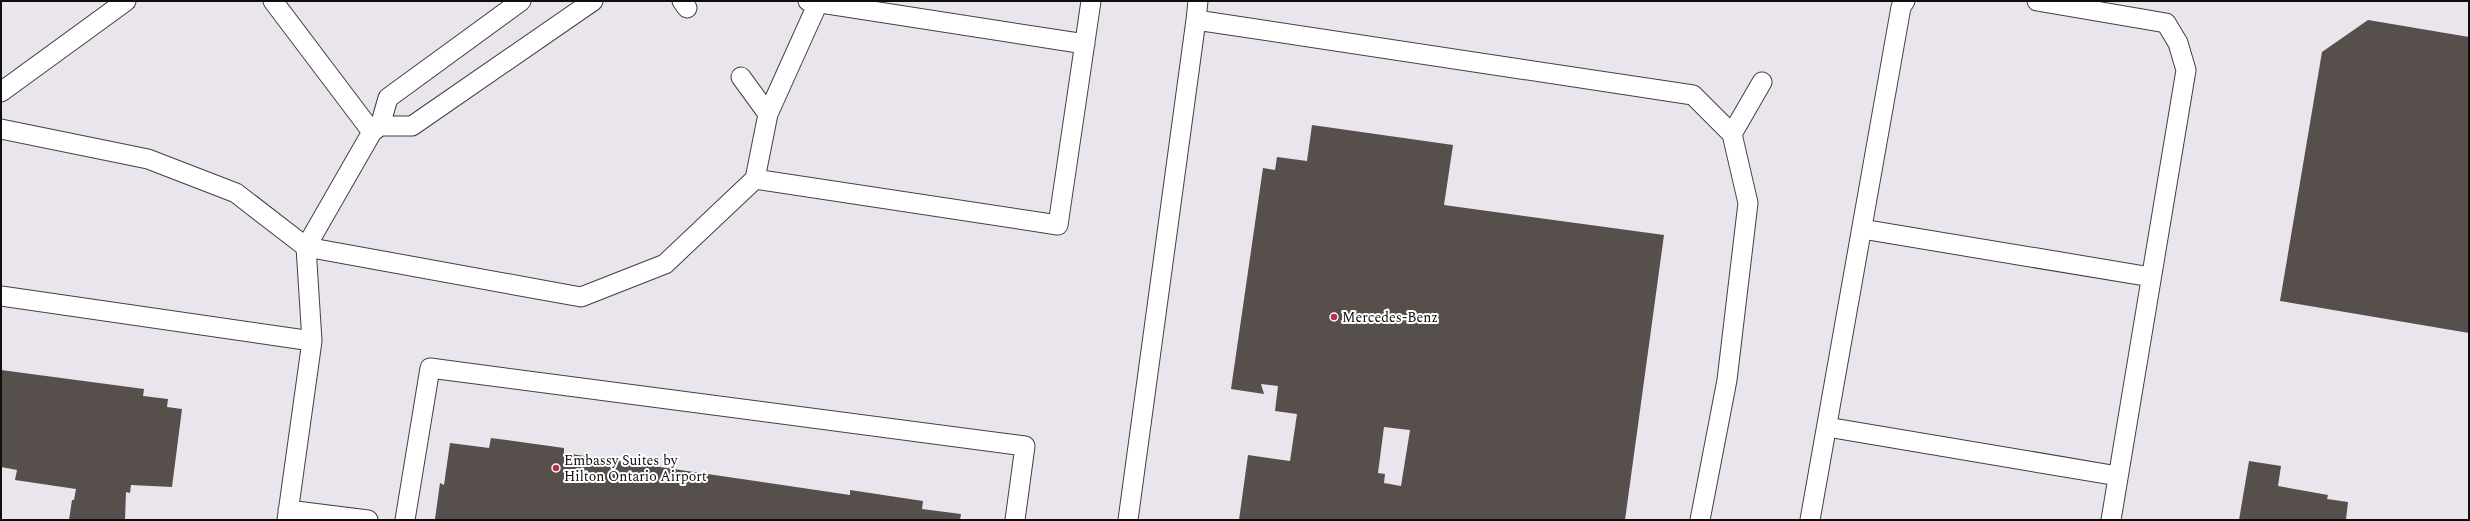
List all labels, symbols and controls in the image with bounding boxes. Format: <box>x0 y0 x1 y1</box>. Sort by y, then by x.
place label: Mercedes-Benz <box>1342 307 1438 328</box>
marker: Mercedes-Benz <box>1329 312 1339 322</box>
place label: Embassy Suites by Hilton Ontario Airport <box>564 450 707 487</box>
marker: Embassy Suites by Hilton Ontario Airport <box>551 463 561 473</box>

